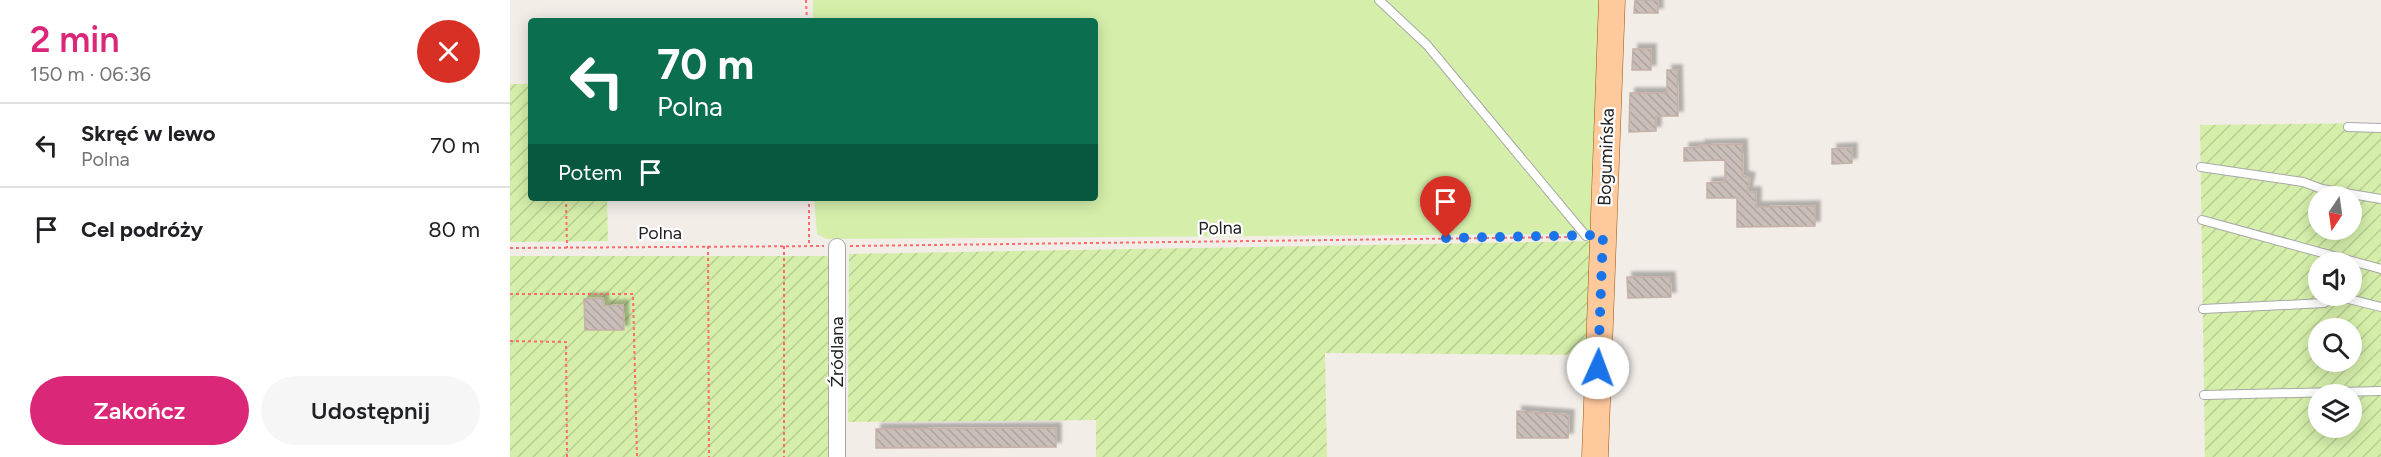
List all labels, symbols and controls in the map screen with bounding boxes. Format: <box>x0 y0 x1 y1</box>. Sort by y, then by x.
text: 2 min <box>30 18 120 61</box>
button: close <box>417 20 480 83</box>
text: 70 m <box>657 39 754 90</box>
icon: left <box>558 42 636 120</box>
text: 150 m · 06:36 <box>30 62 151 86</box>
text: Polna <box>657 90 723 123</box>
street label: Bogumińska <box>1593 108 1619 206</box>
text: Skręć w lewo <box>81 120 216 147</box>
icon: left <box>30 129 63 162</box>
text: 70 m <box>430 132 480 159</box>
text: Polna <box>81 147 130 171</box>
icon: arrive <box>634 156 667 189</box>
text: Potem <box>558 159 622 186</box>
pin <box>1420 176 1471 238</box>
icon: arrive <box>1429 185 1462 218</box>
north arrow <box>2308 186 2362 240</box>
map controls <box>2308 186 2362 438</box>
icon: arrive <box>30 213 63 246</box>
text: Cel podróży <box>81 216 203 243</box>
text: 80 m <box>428 216 480 243</box>
street label: Polna <box>1198 217 1242 239</box>
street label: Polna <box>638 222 682 244</box>
button: sound <box>2308 252 2362 306</box>
street label: Źródlana <box>826 317 848 387</box>
button: search <box>2308 318 2362 372</box>
position arrow <box>1566 336 1630 400</box>
button: Zakończ <box>30 376 249 445</box>
button: Udostępnij <box>261 376 480 445</box>
button: layers <box>2308 384 2362 438</box>

